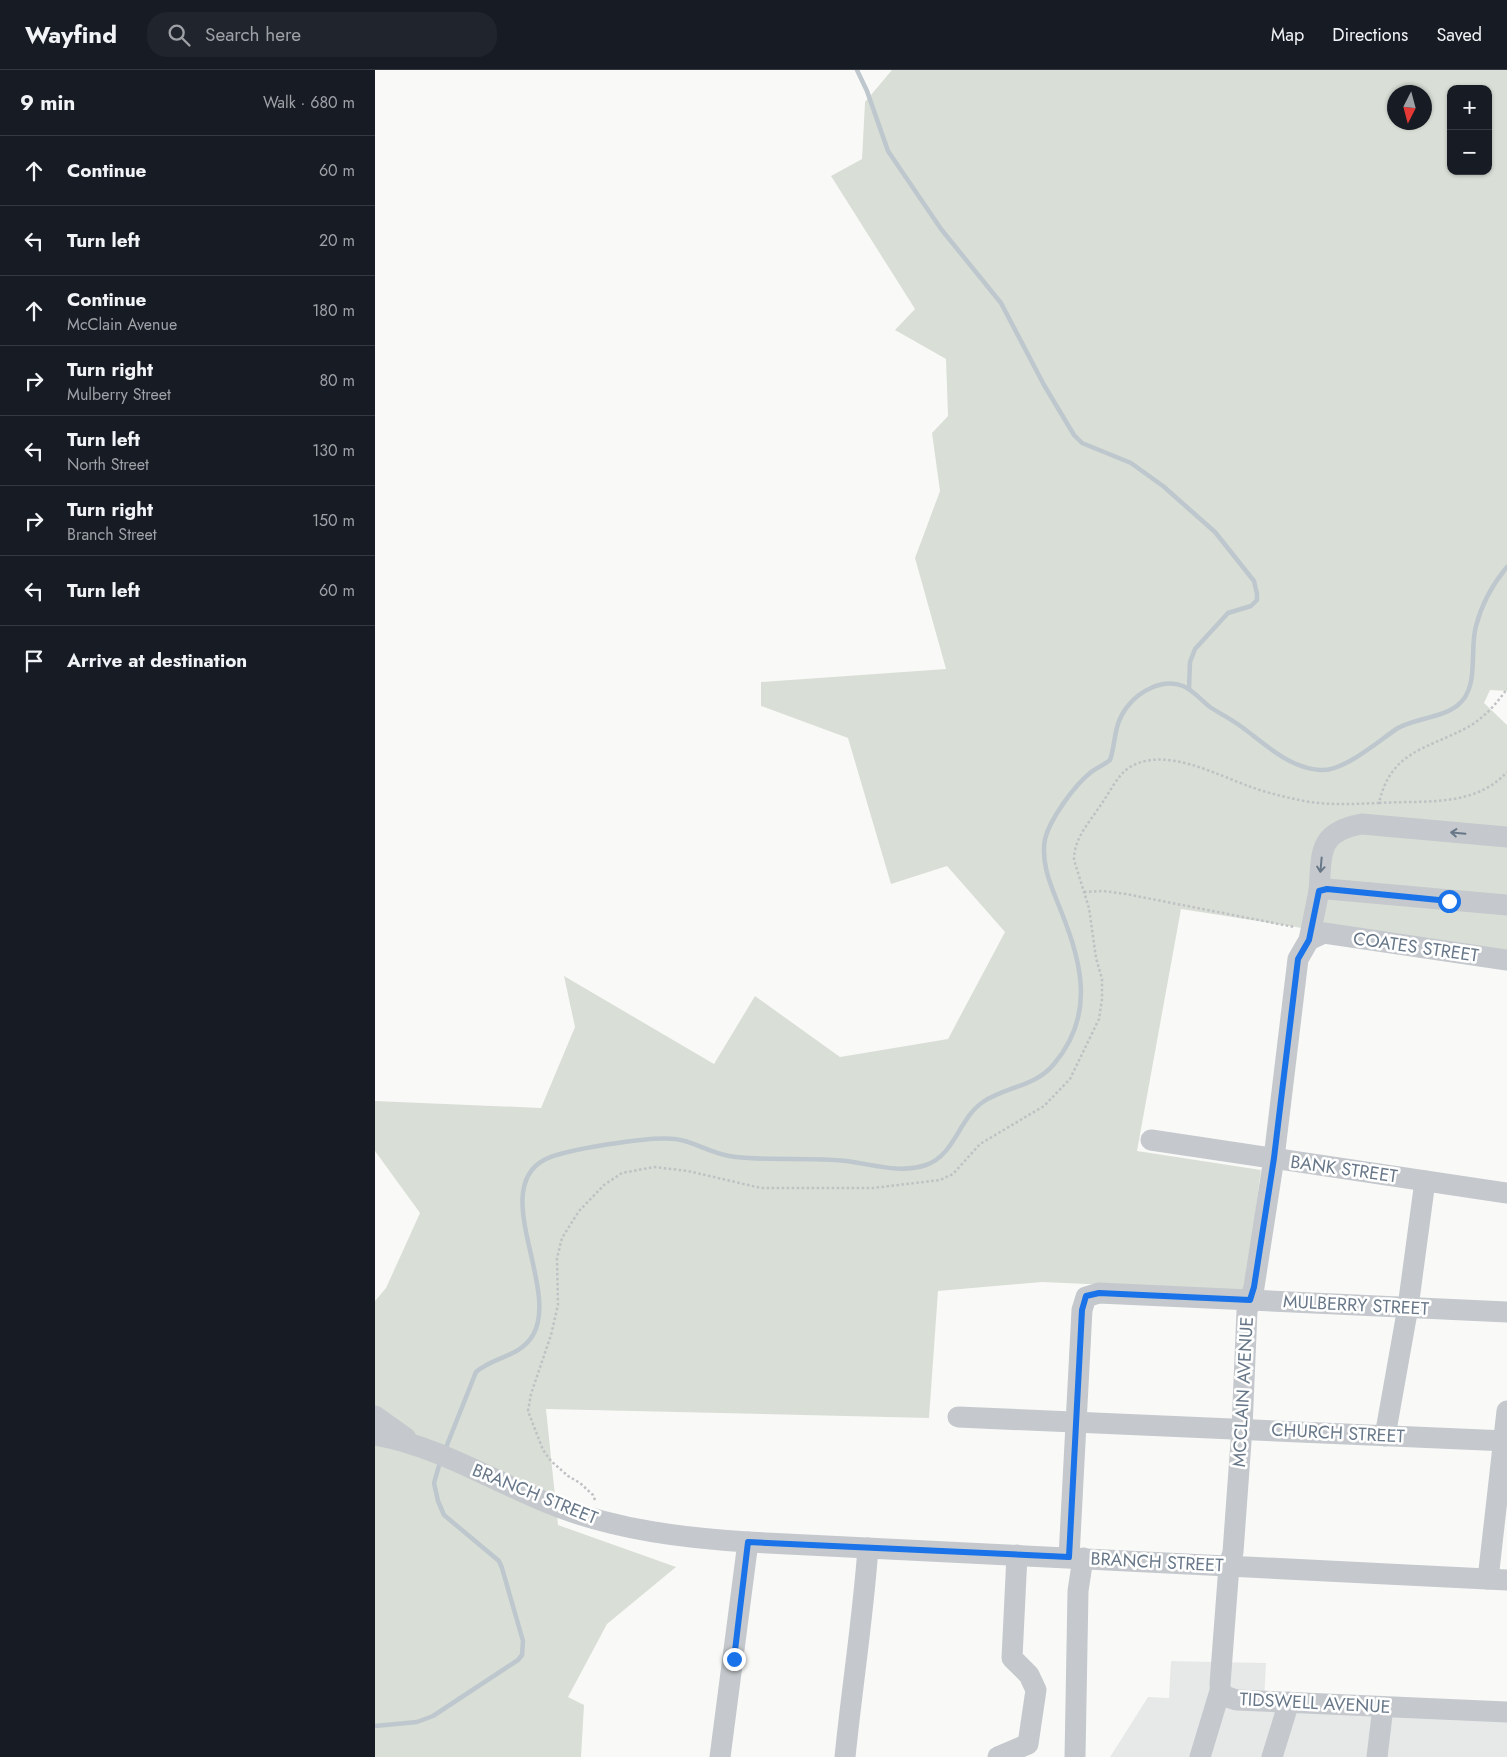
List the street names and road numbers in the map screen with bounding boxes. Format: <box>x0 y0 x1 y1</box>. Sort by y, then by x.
street label: COATES STREET <box>1351 925 1481 969</box>
street label: BANK STREET <box>1289 1149 1400 1189</box>
street label: MULBERRY STREET <box>1282 1288 1430 1322</box>
street label: MCCLAIN AVENUE <box>1226 1316 1260 1468</box>
street label: CHURCH STREET <box>1271 1417 1406 1450</box>
street label: BRANCH STREET <box>468 1457 602 1531</box>
street label: BRANCH STREET <box>1090 1546 1225 1578</box>
street label: TIDSWELL AVENUE <box>1239 1686 1391 1720</box>

